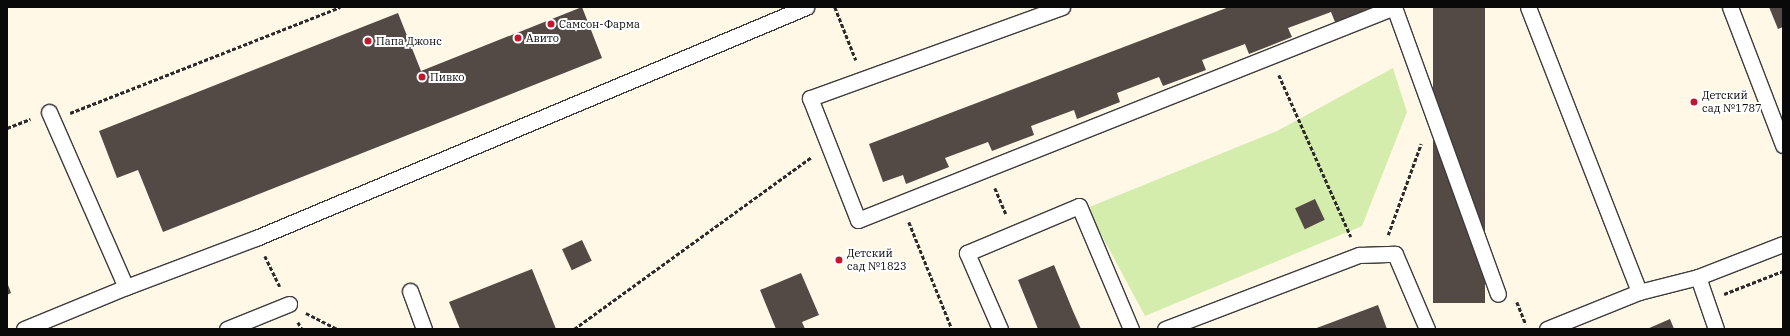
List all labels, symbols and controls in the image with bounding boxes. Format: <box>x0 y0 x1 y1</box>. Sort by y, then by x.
place label: Самсон-Фарма <box>559 17 640 31</box>
marker: Самсон-Фарма <box>546 19 556 29</box>
place label: Авито <box>526 31 559 45</box>
marker: Авито <box>513 33 523 43</box>
place label: Папа Джонс <box>376 34 442 48</box>
marker: Папа Джонс <box>363 36 373 46</box>
place label: Пивко <box>430 70 465 84</box>
marker: Пивко <box>417 72 427 82</box>
place label: Детский сад №1787 <box>1702 89 1762 115</box>
marker: Детский сад №1787 <box>1689 97 1699 107</box>
place label: Детский сад №1823 <box>847 247 907 273</box>
marker: Детский сад №1823 <box>834 255 844 265</box>

